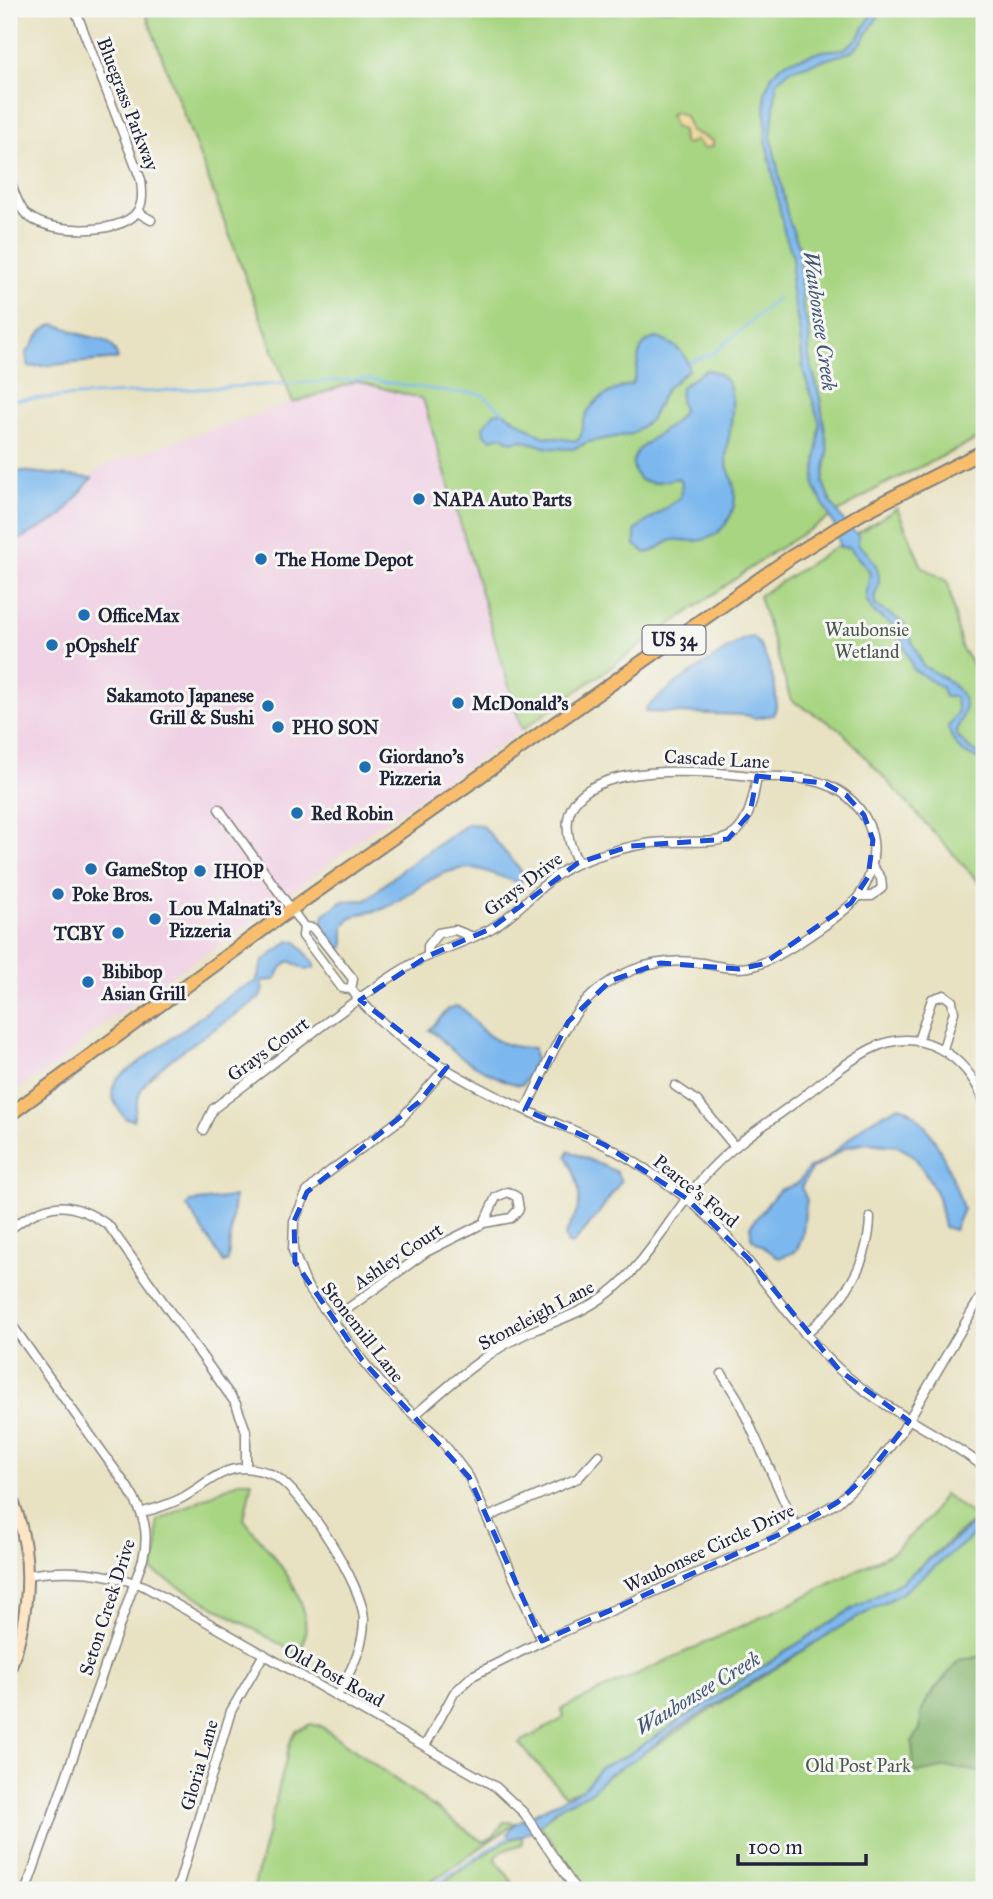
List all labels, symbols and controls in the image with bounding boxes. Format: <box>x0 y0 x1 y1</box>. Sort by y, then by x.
street label: Bluegrass Parkway <box>91 34 164 175</box>
water label: Waubonsee Creek <box>797 249 843 393</box>
place label: NAPA Auto Parts <box>433 488 572 511</box>
marker: NAPA Auto Parts <box>411 491 427 507</box>
place label: The Home Depot <box>274 548 413 572</box>
marker: The Home Depot <box>253 551 269 567</box>
place label: OfficeMax <box>98 604 180 627</box>
marker: OfficeMax <box>76 607 92 623</box>
park label: Waubonsie Wetland <box>825 618 909 663</box>
road number: US 34 <box>642 626 706 654</box>
place label: pOpshelf <box>65 634 140 658</box>
marker: pOpshelf <box>44 637 60 653</box>
place label: Sakamoto Japanese Grill & Sushi <box>106 684 255 729</box>
place label: McDonald's <box>472 692 569 715</box>
marker: McDonald's <box>450 695 466 711</box>
marker: Sakamoto Japanese Grill & Sushi <box>260 698 276 714</box>
place label: PHO SON <box>292 716 379 739</box>
marker: PHO SON <box>270 719 286 735</box>
place label: Giordano's Pizzeria <box>379 745 464 790</box>
street label: Cascade Lane <box>664 745 770 773</box>
marker: Giordano's Pizzeria <box>357 759 373 775</box>
place label: Red Robin <box>311 802 394 825</box>
marker: Red Robin <box>289 805 305 821</box>
street label: Grays Drive <box>479 847 567 921</box>
place label: GameStop <box>105 858 188 882</box>
place label: IHOP <box>214 860 264 883</box>
marker: GameStop <box>83 861 99 877</box>
marker: IHOP <box>192 863 208 879</box>
place label: Poke Bros. <box>72 883 153 906</box>
marker: Poke Bros. <box>50 886 66 902</box>
place label: Lou Malnati's Pizzeria <box>169 897 282 942</box>
marker: Lou Malnati's Pizzeria <box>147 911 163 927</box>
place label: TCBY <box>53 922 105 945</box>
marker: TCBY <box>110 925 126 941</box>
place label: Bibibop Asian Grill <box>100 960 187 1005</box>
marker: Bibibop Asian Grill <box>80 974 96 990</box>
street label: Grays Court <box>223 1012 314 1086</box>
street label: Pearce's Ford <box>649 1150 744 1233</box>
street label: Ashley Court <box>348 1218 447 1295</box>
street label: Stoneleigh Lane <box>474 1275 598 1356</box>
street label: Stonemill Lane <box>317 1277 409 1387</box>
street label: Waubonsee Circle Drive <box>620 1498 798 1598</box>
street label: Seton Creek Drive <box>74 1536 140 1678</box>
street label: Old Post Road <box>280 1638 389 1712</box>
water label: Waubonsee Creek <box>631 1645 766 1740</box>
street label: Gloria Lane <box>175 1717 223 1813</box>
park label: Old Post Park <box>805 1754 911 1777</box>
scale bar <box>738 1822 865 1866</box>
text: 100 m <box>748 1834 803 1860</box>

